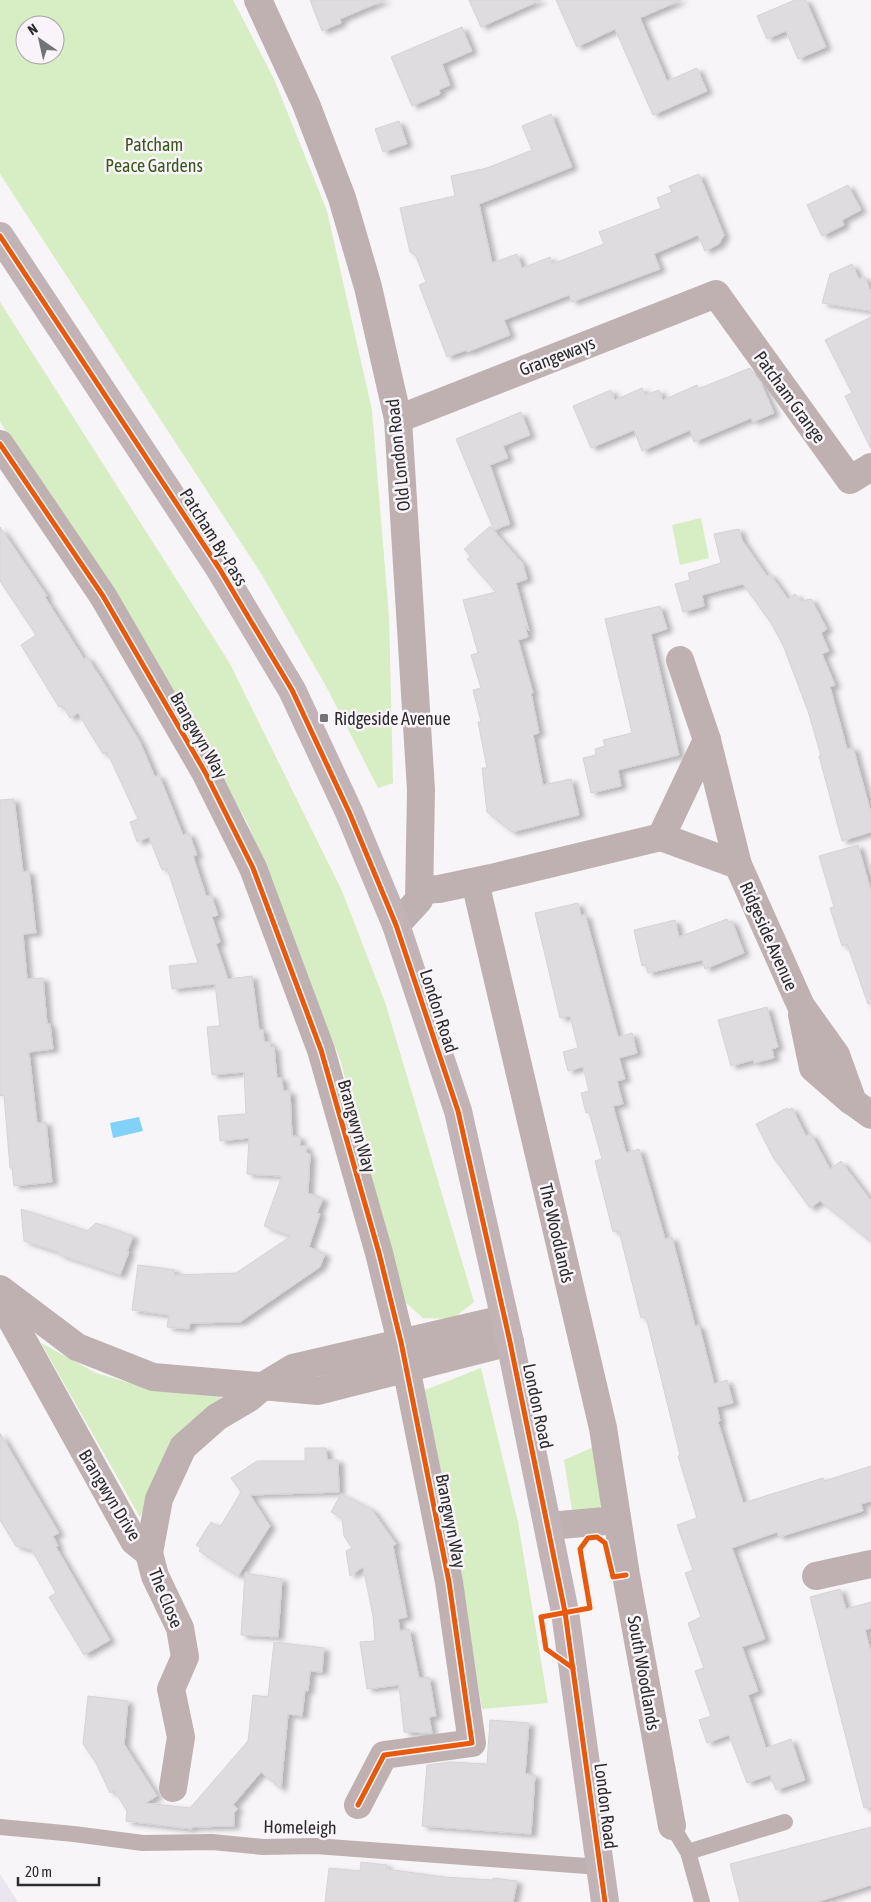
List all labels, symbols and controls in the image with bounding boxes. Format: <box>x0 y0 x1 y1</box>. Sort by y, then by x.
north arrow <box>15 15 65 65</box>
text: N <box>25 20 41 38</box>
park label: Patcham Peace Gardens <box>105 134 203 176</box>
street label: Grangeways <box>516 332 598 380</box>
street label: Patcham Grange <box>750 347 830 447</box>
street label: Old London Road <box>382 398 414 512</box>
street label: Patcham By-Pass <box>176 484 252 590</box>
street label: Brangwyn Way <box>166 688 232 782</box>
place label: Ridgeside Avenue <box>334 708 451 729</box>
marker: Ridgeside Avenue <box>318 712 330 724</box>
street label: Ridgeside Avenue <box>736 878 802 994</box>
street label: London Road <box>416 967 462 1055</box>
street label: Brangwyn Way <box>334 1077 380 1175</box>
street label: The Woodlands <box>535 1181 579 1285</box>
street label: London Road <box>519 1361 557 1451</box>
street label: Brangwyn Drive <box>75 1446 145 1544</box>
street label: Brangwyn Way <box>432 1472 470 1570</box>
street label: The Close <box>145 1565 187 1631</box>
street label: South Woodlands <box>624 1614 664 1732</box>
street label: London Road <box>590 1762 622 1850</box>
street label: Homeleigh <box>263 1816 337 1838</box>
scale bar <box>18 1854 99 1886</box>
text: 20 m <box>25 1863 52 1880</box>

